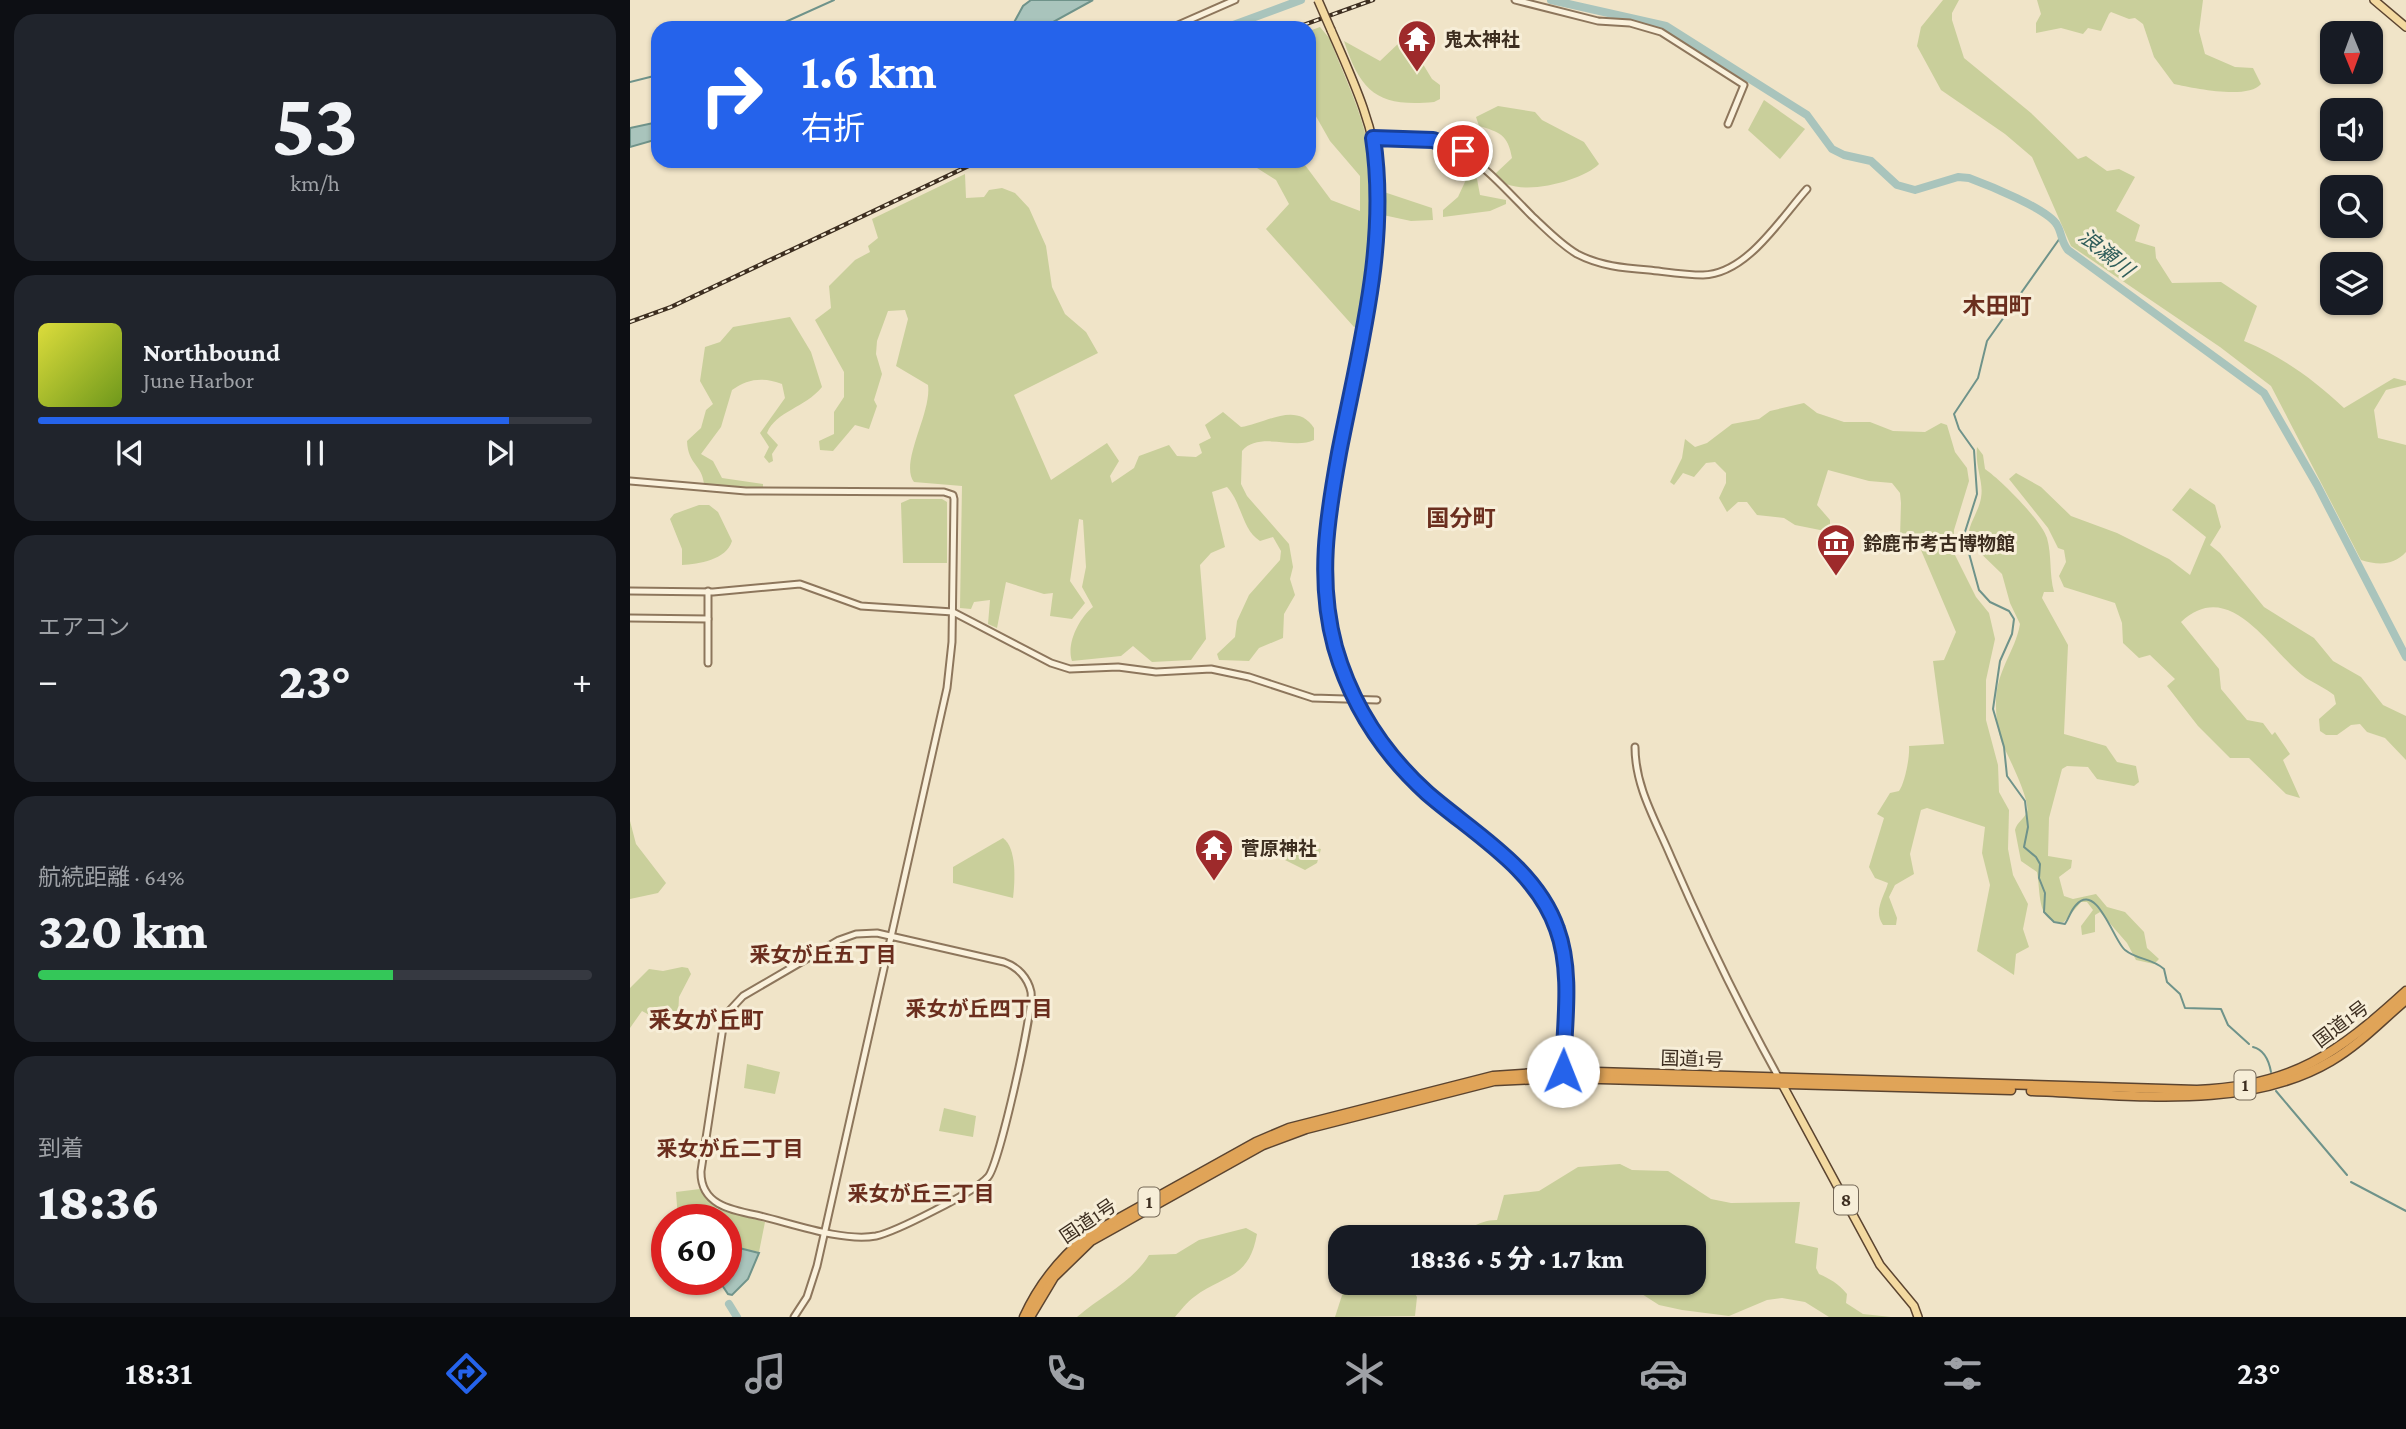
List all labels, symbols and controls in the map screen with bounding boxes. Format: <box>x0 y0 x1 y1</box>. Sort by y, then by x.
temple icon: 鬼太神社 <box>1396 18 1438 73</box>
north arrow <box>2320 21 2384 84</box>
map controls <box>2320 21 2383 315</box>
place label: 鬼太神社 <box>1444 29 1520 50</box>
text: 1.6 km <box>801 44 937 99</box>
icon: right <box>686 49 777 140</box>
text: 53 <box>272 73 358 175</box>
button: sound <box>2320 98 2383 161</box>
text: 右折 <box>801 110 865 146</box>
pin <box>1433 121 1493 181</box>
icon: arrive <box>1444 132 1482 170</box>
text: km/h <box>290 170 340 196</box>
button: search <box>2320 175 2383 238</box>
water label: 浪瀬川 <box>2074 224 2140 283</box>
button: layers <box>2320 252 2383 315</box>
district label: 木田町 <box>1963 293 2032 319</box>
text: Northbound <box>143 338 280 367</box>
text: June Harbor <box>143 367 254 393</box>
icon: previous <box>111 434 149 472</box>
icon: pause <box>296 434 334 472</box>
icon: next <box>481 434 519 472</box>
district label: 国分町 <box>1427 505 1496 531</box>
museum icon: 鈴鹿市考古博物館 <box>1815 522 1857 577</box>
place label: 鈴鹿市考古博物館 <box>1863 533 2015 554</box>
text: エアコン <box>38 614 130 640</box>
text: 23° <box>279 651 351 709</box>
text: − <box>38 659 58 701</box>
text: + <box>572 659 592 701</box>
temple icon: 菅原神社 <box>1193 827 1235 882</box>
place label: 菅原神社 <box>1241 838 1317 859</box>
text: 航続距離 · 64% <box>38 864 185 890</box>
text: 320 km <box>38 901 207 959</box>
district label: 釆女が丘五丁目 <box>750 943 897 967</box>
district label: 釆女が丘四丁目 <box>906 997 1053 1021</box>
street label: 国道1号 <box>2309 997 2373 1051</box>
district label: 釆女が丘町 <box>649 1007 764 1033</box>
position arrow <box>1526 1034 1600 1108</box>
street label: 国道1号 <box>1660 1047 1724 1071</box>
road number: 1 <box>2234 1070 2256 1100</box>
text: 到着 <box>38 1135 84 1161</box>
district label: 釆女が丘二丁目 <box>657 1137 804 1161</box>
text: 18:36 <box>38 1172 160 1230</box>
district label: 釆女が丘三丁目 <box>848 1182 995 1206</box>
road number: 8 <box>1834 1185 1858 1214</box>
road number: 1 <box>1138 1188 1160 1217</box>
street label: 国道1号 <box>1056 1195 1120 1247</box>
speed limit sign: 60 <box>651 1204 742 1295</box>
text: 18:36 · 5 分 · 1.7 km <box>1410 1245 1624 1274</box>
icon: directions <box>442 1349 491 1398</box>
icon: music <box>741 1349 790 1398</box>
icon: phone <box>1041 1349 1090 1398</box>
icon: climate <box>1340 1349 1389 1398</box>
icon: car <box>1639 1349 1688 1398</box>
icon: filters <box>1938 1349 1987 1398</box>
text: 18:31 <box>125 1355 192 1391</box>
text: 23° <box>2237 1355 2281 1391</box>

